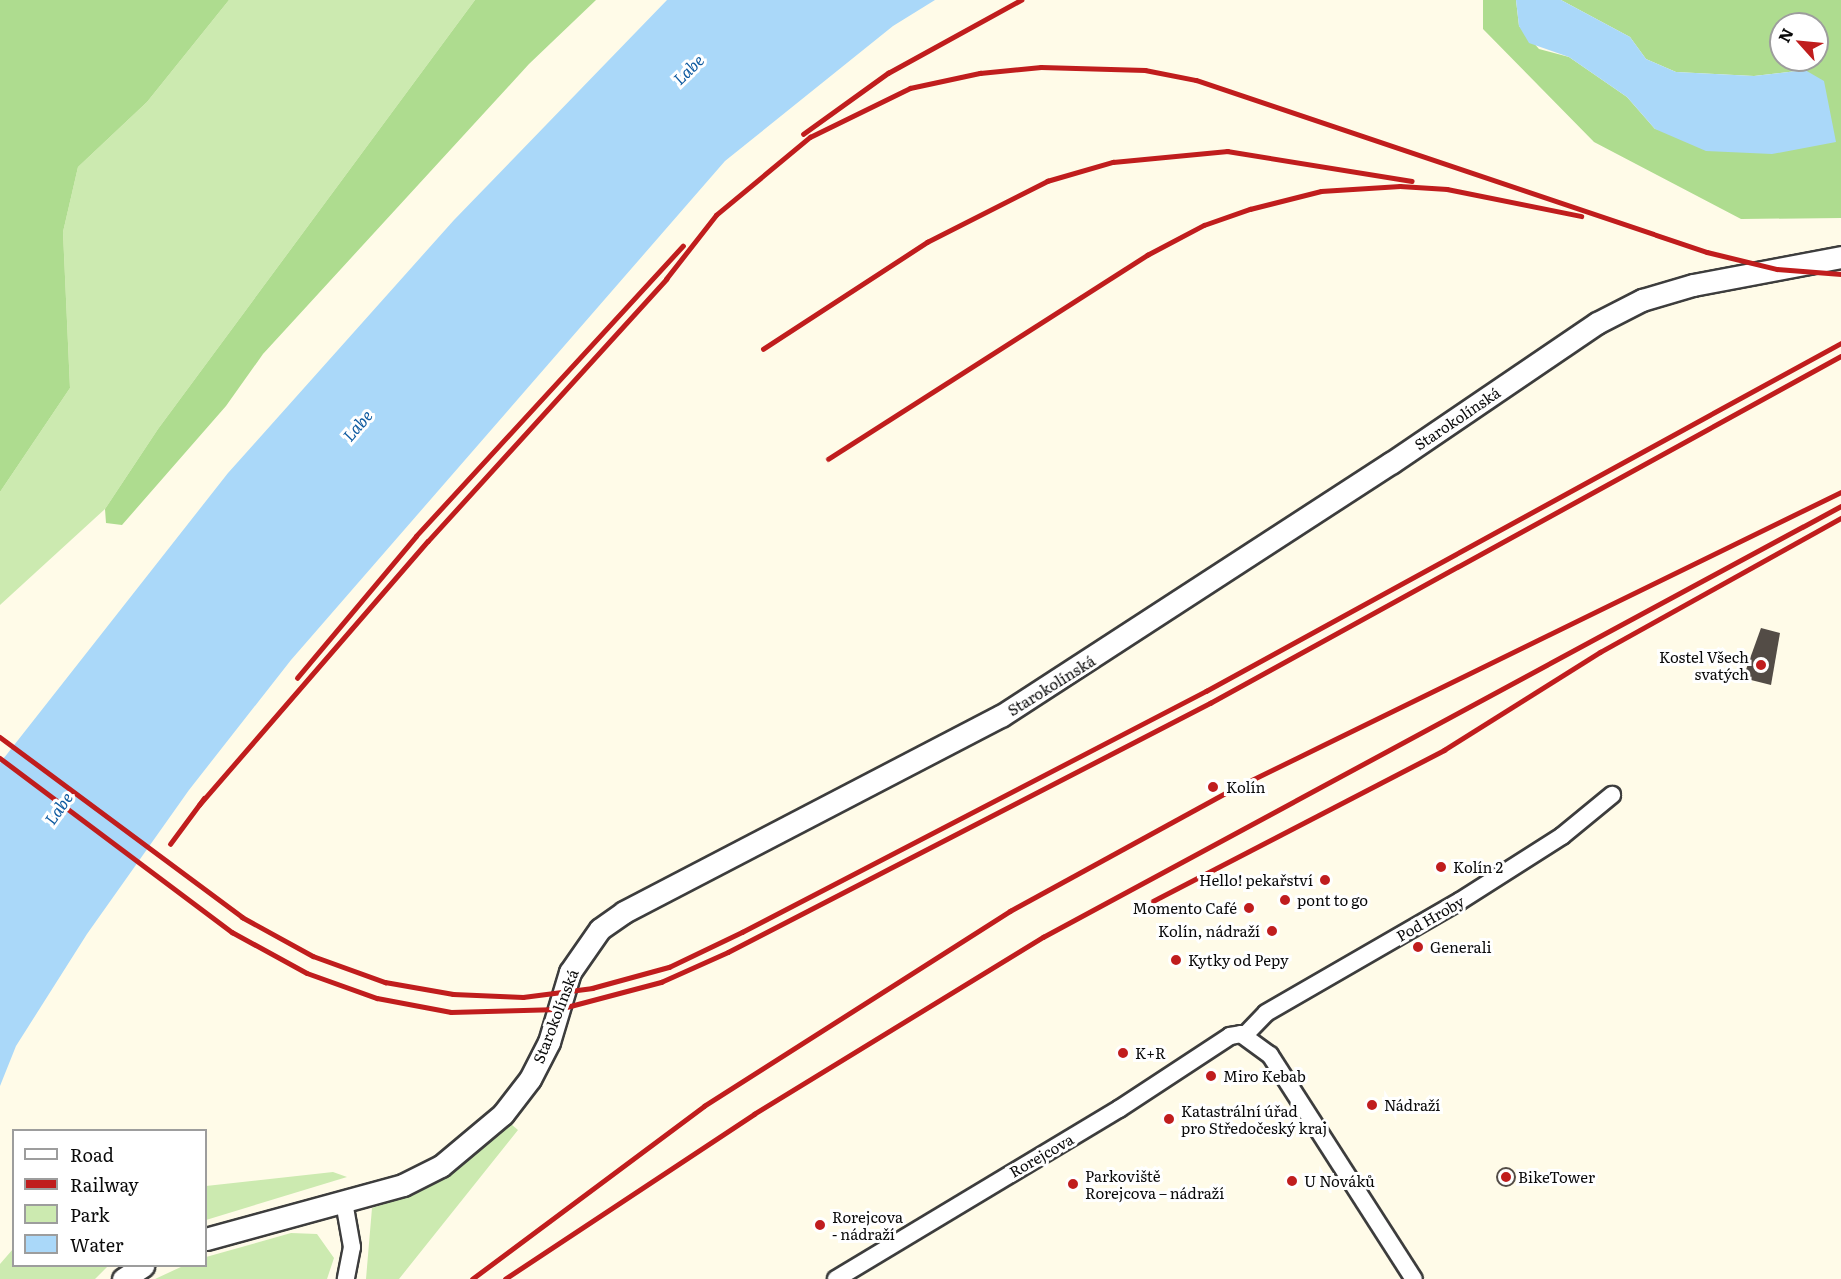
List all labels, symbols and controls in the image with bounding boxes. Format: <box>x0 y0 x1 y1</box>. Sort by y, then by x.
north arrow <box>1769 12 1829 72</box>
text: N <box>1771 23 1798 46</box>
water label: Labe <box>669 50 707 88</box>
street label: Starokolínská <box>1411 383 1503 453</box>
water label: Labe <box>338 406 376 444</box>
place label: Kostel Všech svatých <box>1659 647 1749 682</box>
street label: Starokolínská <box>1004 651 1098 719</box>
marker: Kostel Všech svatých <box>1754 658 1768 672</box>
marker: Kolín <box>1204 778 1222 796</box>
place label: Kolín <box>1226 778 1266 796</box>
water label: Labe <box>40 788 76 828</box>
place label: Kolín 2 <box>1453 858 1503 876</box>
marker: Kolín 2 <box>1434 860 1448 874</box>
place label: Hello! pekařství <box>1199 871 1313 889</box>
marker: Hello! pekařství <box>1318 873 1332 887</box>
place label: pont to go <box>1297 891 1368 909</box>
street label: Pod Hroby <box>1393 891 1467 945</box>
marker: pont to go <box>1278 893 1292 907</box>
place label: Momento Café <box>1132 899 1237 917</box>
marker: Momento Café <box>1242 901 1256 915</box>
place label: Kolín, nádraží <box>1158 922 1260 940</box>
marker: Kolín, nádraží <box>1265 924 1279 938</box>
place label: Generali <box>1430 938 1492 956</box>
marker: Generali <box>1411 940 1425 954</box>
place label: Kytky od Pepy <box>1188 951 1289 969</box>
marker: Kytky od Pepy <box>1169 953 1183 967</box>
street label: Starokolínská <box>529 966 581 1066</box>
place label: K+R <box>1135 1044 1166 1062</box>
marker: K+R <box>1116 1046 1130 1060</box>
place label: Miro Kebab <box>1223 1067 1306 1085</box>
marker: Miro Kebab <box>1204 1069 1218 1083</box>
place label: Nádraží <box>1384 1096 1440 1114</box>
marker: Nádraží <box>1365 1098 1379 1112</box>
place label: Katastrální úřad pro Středočeský kraj <box>1181 1101 1327 1136</box>
marker: Katastrální úřad pro Středočeský kraj <box>1162 1112 1176 1126</box>
legend <box>12 1129 207 1267</box>
street label: Rorejcova <box>1006 1129 1076 1181</box>
text: Road <box>70 1141 114 1168</box>
place label: Parkoviště Rorejcova – nádraží <box>1085 1166 1224 1201</box>
place label: BikeTower <box>1518 1168 1595 1186</box>
marker: BikeTower <box>1499 1170 1513 1184</box>
text: Railway <box>70 1171 139 1198</box>
place label: U Nováků <box>1304 1172 1375 1190</box>
marker: U Nováků <box>1285 1174 1299 1188</box>
marker: Parkoviště Rorejcova – nádraží <box>1066 1177 1080 1191</box>
text: Park <box>70 1201 109 1228</box>
place label: Rorejcova - nádraží <box>832 1207 903 1242</box>
marker: Rorejcova - nádraží <box>813 1218 827 1232</box>
text: Water <box>70 1231 123 1258</box>

